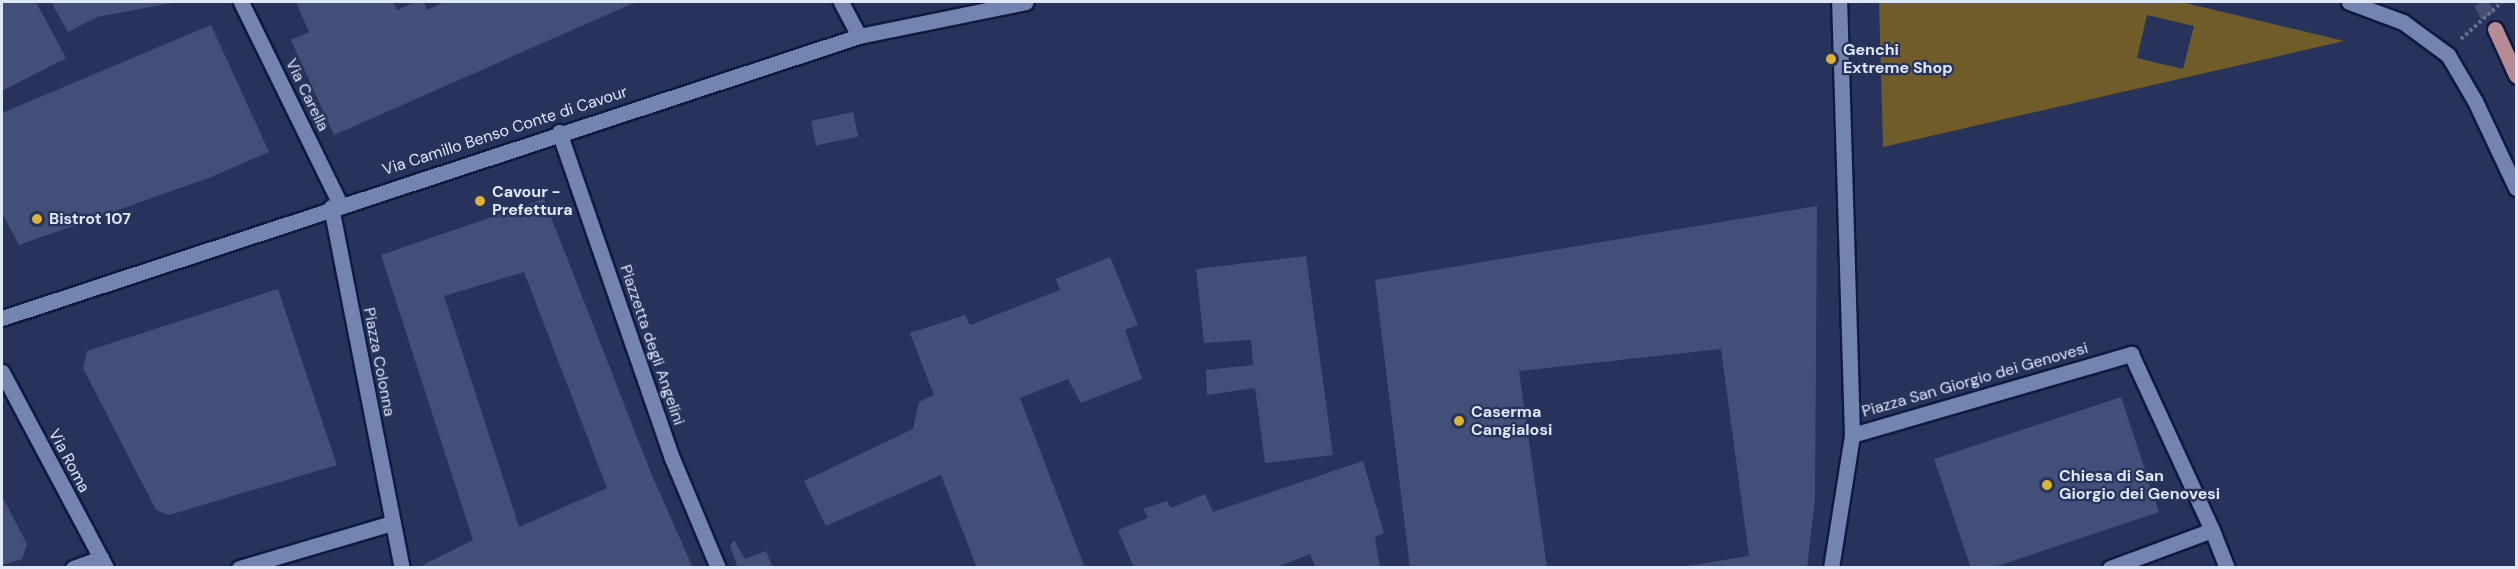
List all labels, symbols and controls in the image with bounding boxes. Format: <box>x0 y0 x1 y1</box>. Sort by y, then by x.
place label: Genchi Extreme Shop <box>1843 40 1953 78</box>
marker: Genchi Extreme Shop <box>1824 52 1838 66</box>
street label: Via Carella <box>281 56 333 134</box>
street label: Via Camillo Benso Conte di Cavour <box>380 82 630 180</box>
place label: Cavour - Prefettura <box>492 182 573 220</box>
marker: Cavour - Prefettura <box>473 194 487 208</box>
place label: Bistrot 107 <box>49 209 131 229</box>
marker: Bistrot 107 <box>30 212 44 226</box>
street label: Piazzetta degli Angelini <box>616 262 688 428</box>
street label: Piazza Colonna <box>359 306 399 418</box>
street label: Piazza San Giorgio dei Genovesi <box>1860 338 2090 422</box>
place label: Caserma Cangialosi <box>1471 402 1552 440</box>
marker: Caserma Cangialosi <box>1452 414 1466 428</box>
street label: Via Roma <box>44 426 94 496</box>
place label: Chiesa di San Giorgio dei Genovesi <box>2059 466 2220 504</box>
marker: Chiesa di San Giorgio dei Genovesi <box>2040 478 2054 492</box>

